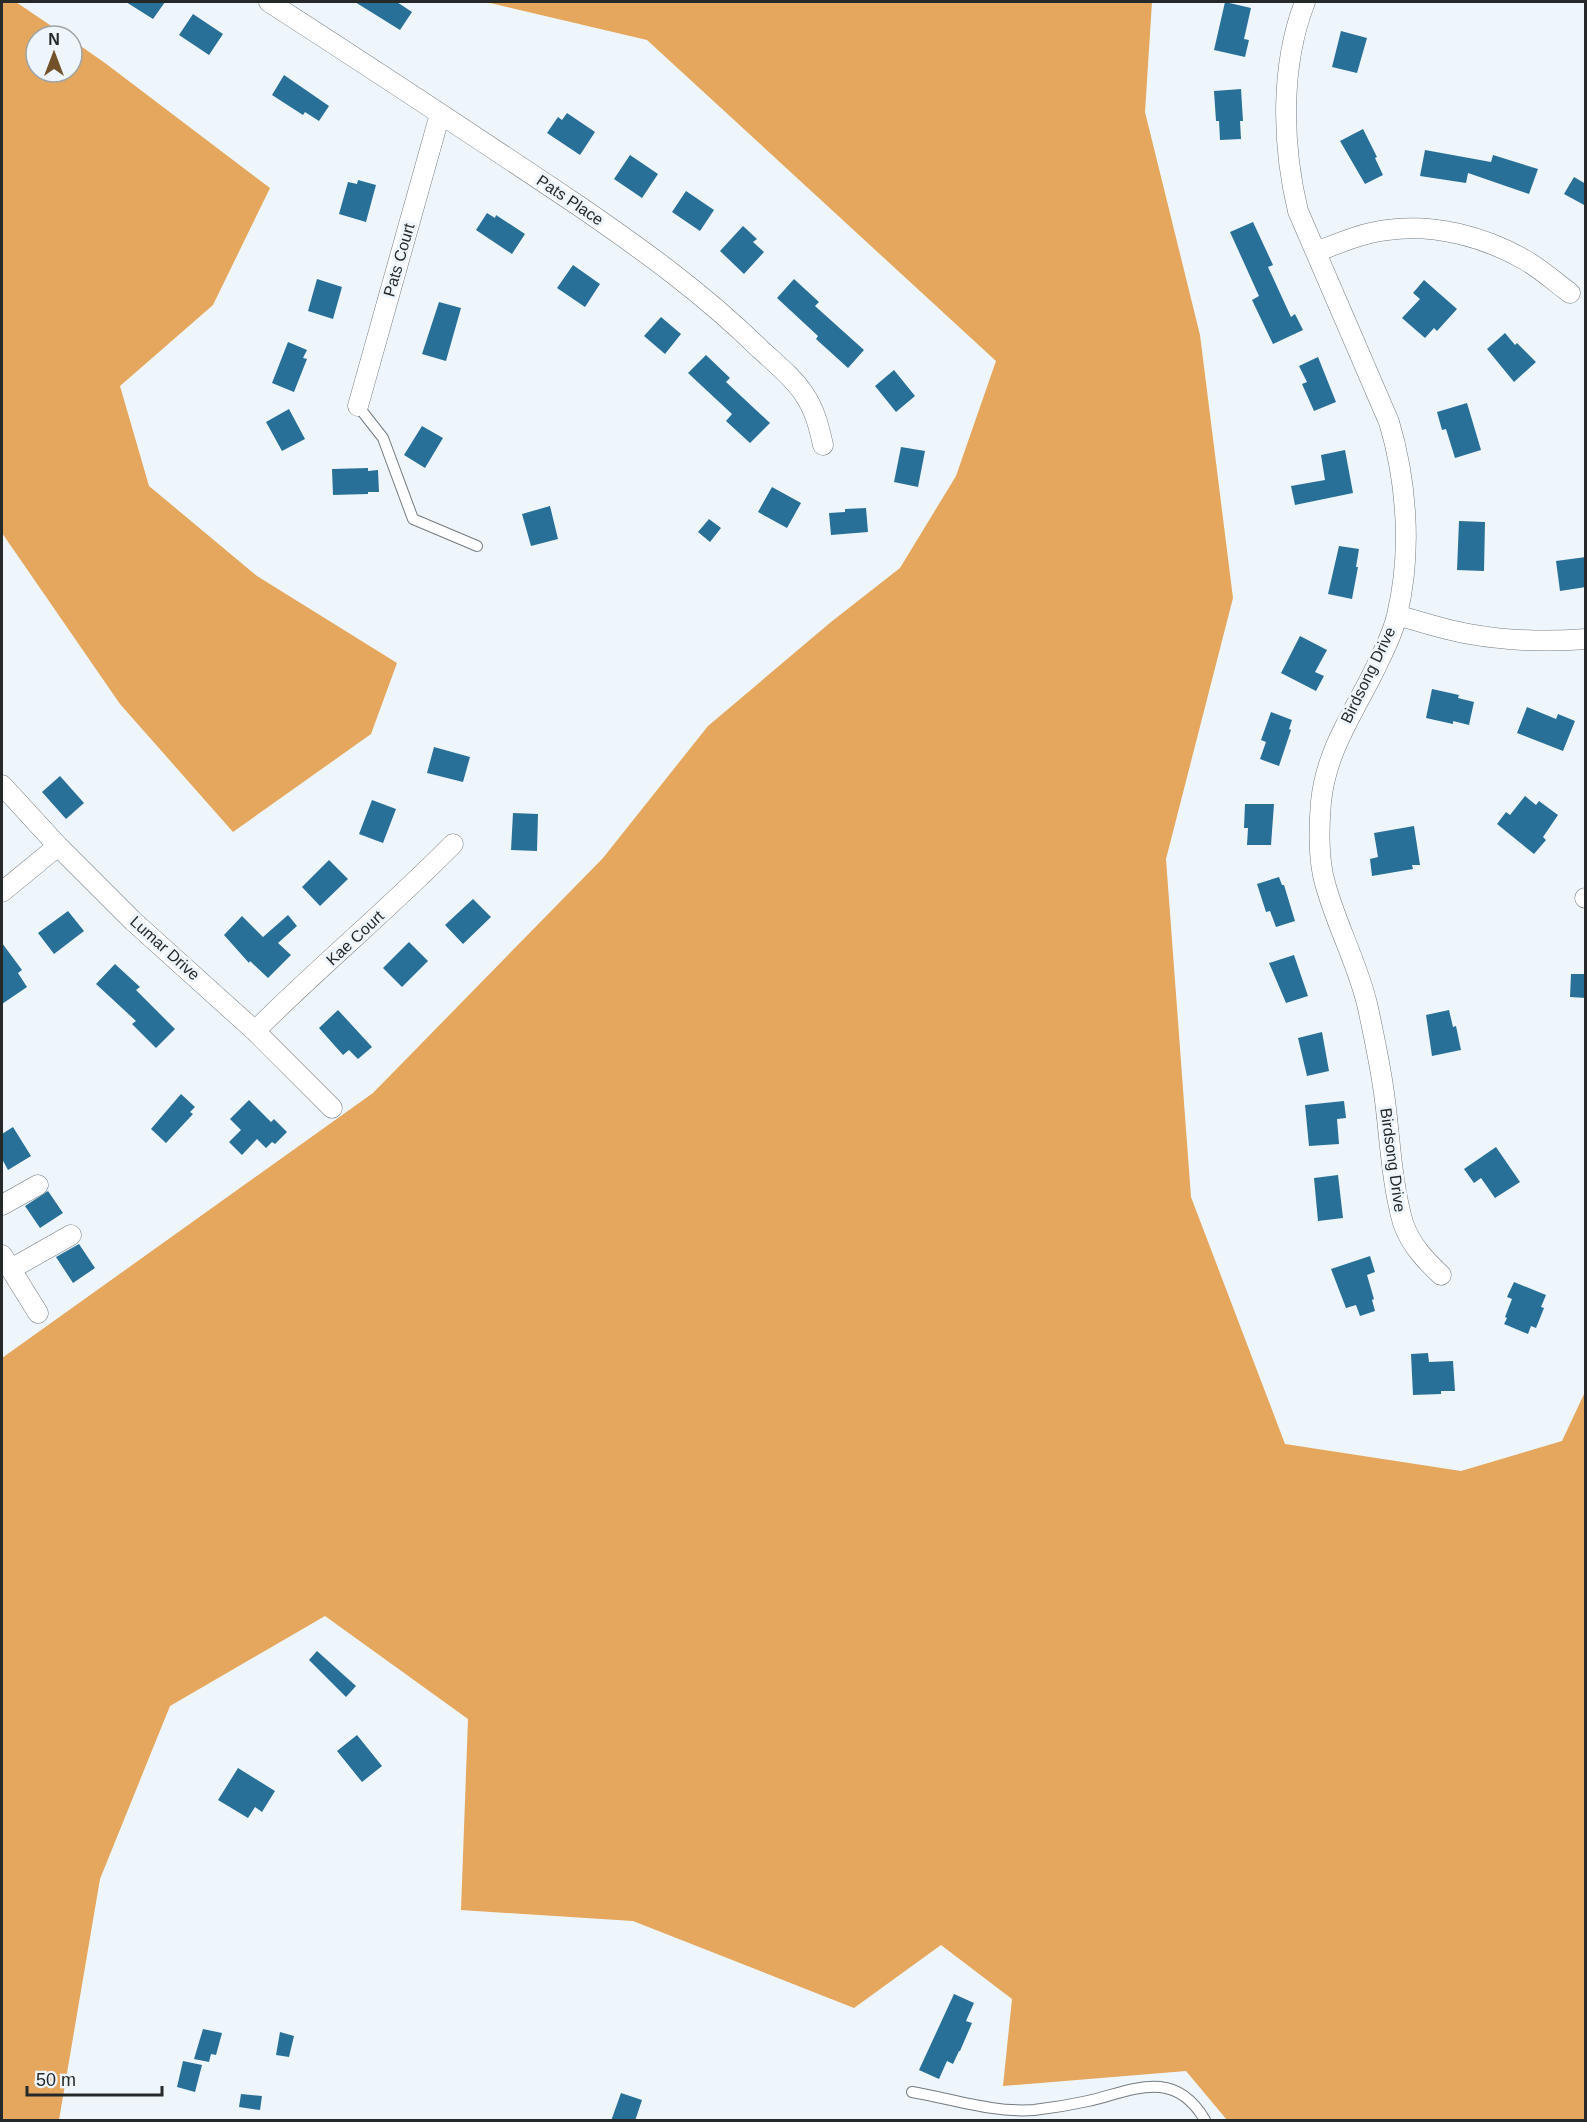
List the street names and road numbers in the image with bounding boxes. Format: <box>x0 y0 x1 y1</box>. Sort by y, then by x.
street label: Pats Place <box>534 172 607 228</box>
street label: Pats Court <box>380 221 418 299</box>
street label: Birdsong Drive <box>1337 624 1399 726</box>
street label: Kae Court <box>323 907 388 969</box>
street label: Lumar Drive <box>127 913 203 984</box>
street label: Birdsong Drive <box>1377 1107 1409 1213</box>

